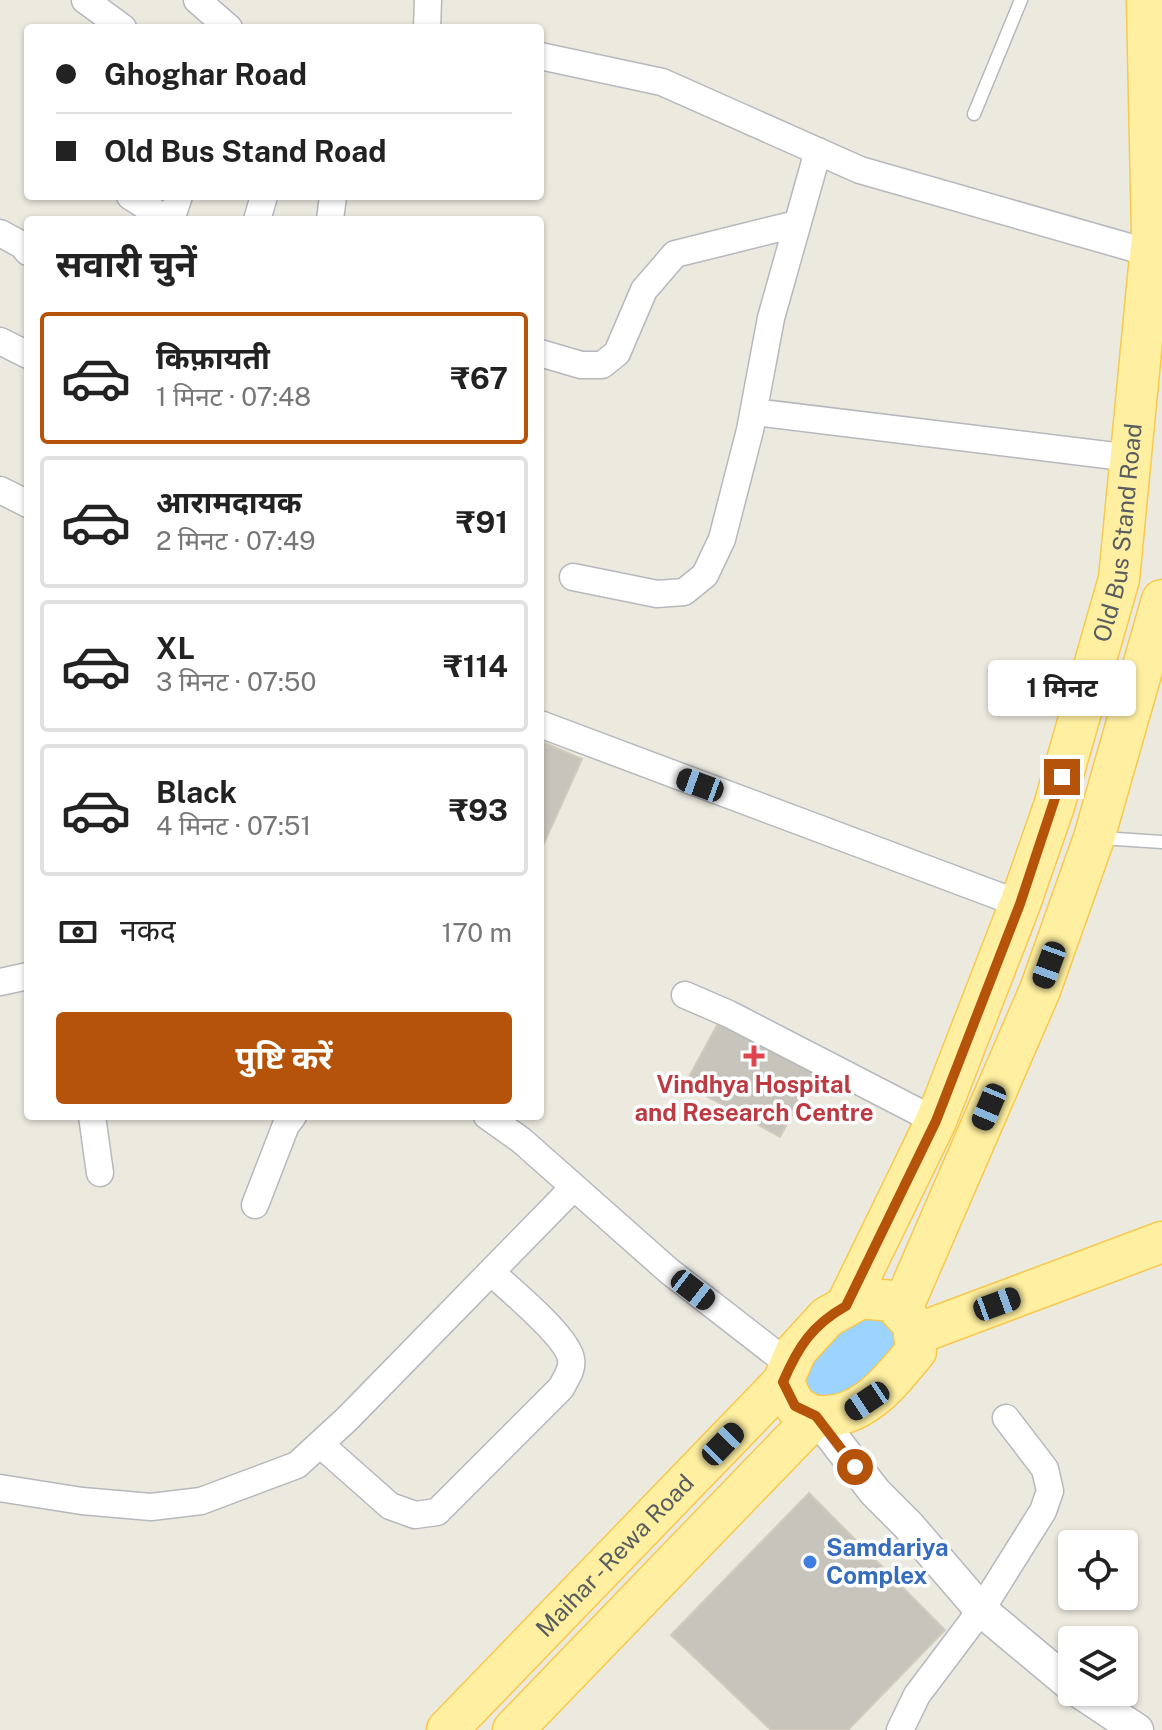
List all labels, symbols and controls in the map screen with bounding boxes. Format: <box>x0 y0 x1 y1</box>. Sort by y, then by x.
text: Ghoghar Road <box>104 56 307 92</box>
text: Old Bus Stand Road <box>104 133 386 169</box>
text: सवारी चुनें <box>56 243 197 285</box>
text: किफ़ायती <box>156 340 270 376</box>
icon: car <box>60 342 132 414</box>
text: ₹67 <box>451 360 508 396</box>
text: 1 मिनट · 07:48 <box>156 381 311 412</box>
street label: Old Bus Stand Road <box>1087 422 1147 645</box>
text: आरामदायक <box>156 484 302 520</box>
icon: car <box>60 486 132 558</box>
text: ₹91 <box>456 504 508 540</box>
text: 2 मिनट · 07:49 <box>156 525 315 556</box>
icon: car <box>60 630 132 702</box>
text: XL <box>156 630 195 666</box>
text: ₹114 <box>443 648 508 684</box>
callout: 1 मिनट <box>988 661 1136 717</box>
text: 3 मिनट · 07:50 <box>156 666 316 697</box>
text: 1 मिनट <box>1026 672 1098 703</box>
route end <box>1044 759 1080 795</box>
car <box>673 766 727 804</box>
icon: car <box>60 774 132 846</box>
text: Black <box>156 774 237 810</box>
text: ₹93 <box>449 792 508 828</box>
text: 4 मिनट · 07:51 <box>156 810 311 841</box>
icon: cash <box>56 910 100 954</box>
text: नकद <box>120 912 176 948</box>
text: 170 m <box>442 917 512 948</box>
car <box>1030 938 1068 992</box>
button: पुष्टि करें <box>56 1012 512 1104</box>
marker: Vindhya Hospital and Research Centre <box>743 1045 765 1067</box>
place label: Vindhya Hospital and Research Centre <box>634 1070 874 1126</box>
car <box>969 1080 1009 1134</box>
car <box>667 1266 719 1314</box>
car <box>970 1285 1024 1323</box>
car <box>840 1378 894 1424</box>
car <box>698 1418 748 1470</box>
route start <box>837 1449 873 1485</box>
street label: Maihar - Rewa Road <box>530 1468 699 1642</box>
map controls <box>1058 1530 1138 1706</box>
button: locate <box>1058 1530 1138 1610</box>
place label: Samdariya Complex <box>826 1533 949 1589</box>
marker: Samdariya Complex <box>801 1553 819 1571</box>
button: layers <box>1058 1626 1138 1706</box>

